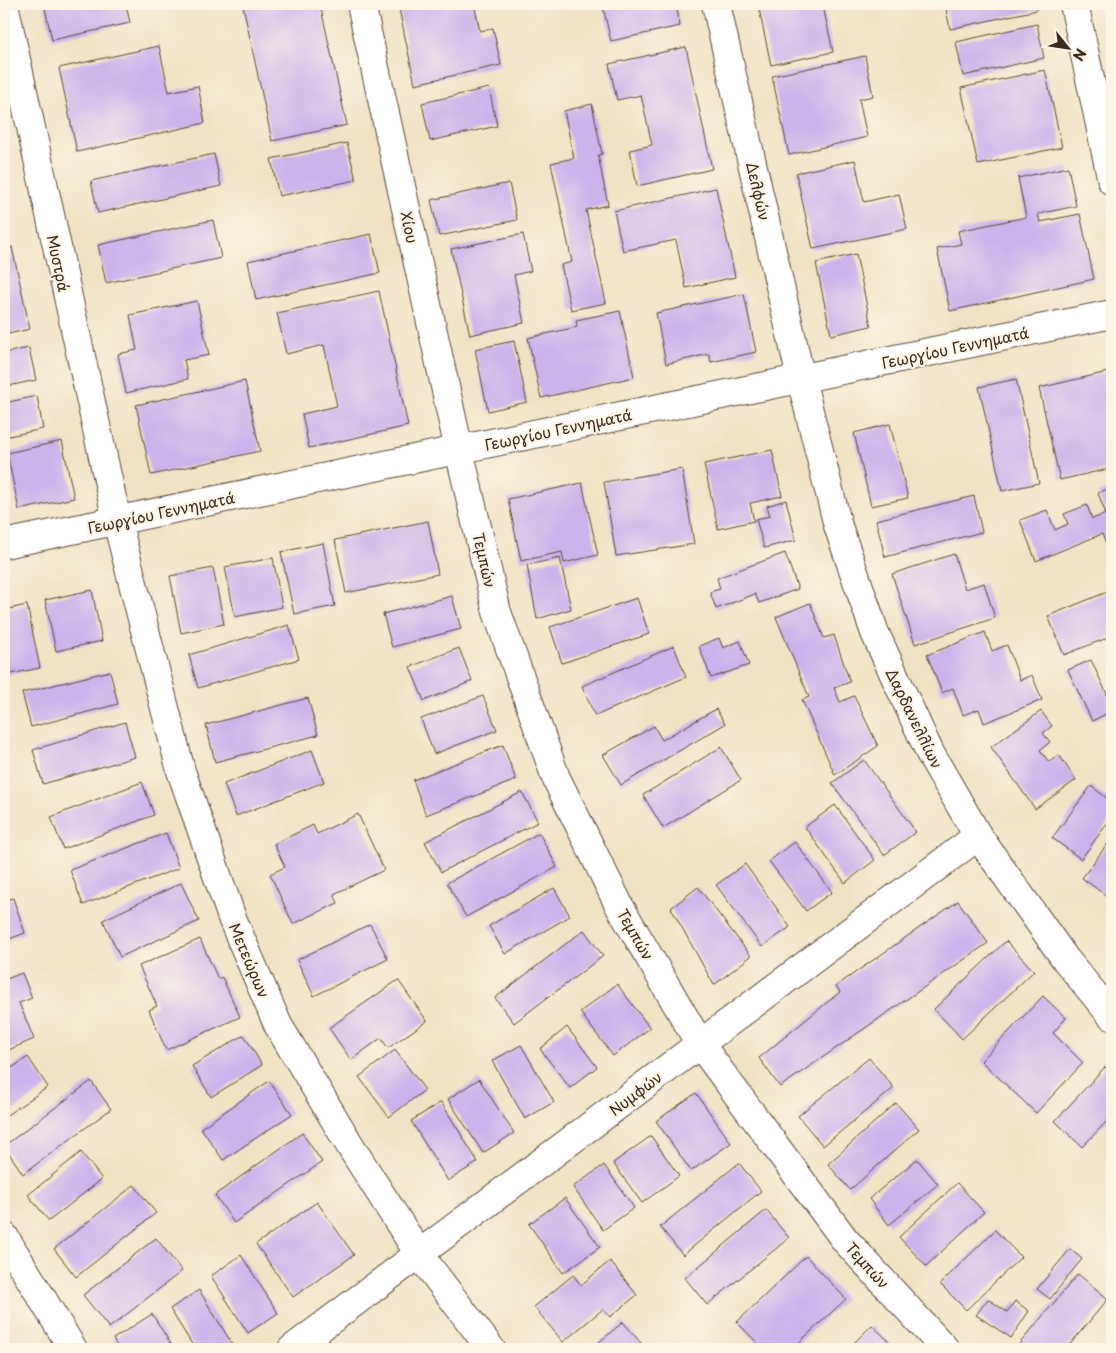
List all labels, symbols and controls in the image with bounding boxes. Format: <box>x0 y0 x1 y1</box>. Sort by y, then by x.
north arrow <box>1044 22 1094 72</box>
text: N <box>1068 45 1092 65</box>
street label: Δελφών <box>741 159 777 223</box>
street label: Χίου <box>395 209 425 245</box>
street label: Μυστρά <box>42 232 76 294</box>
street label: Γεωργίου Γεννηματά <box>879 320 1031 374</box>
street label: Γεωργίου Γεννηματά <box>482 402 634 456</box>
street label: Γεωργίου Γεννηματά <box>85 485 237 539</box>
street label: Τεμπών <box>468 530 502 590</box>
street label: Δαρδανελλίων <box>881 664 949 772</box>
street label: Τεμπών <box>612 904 660 964</box>
street label: Μετεώρων <box>224 919 276 1001</box>
street label: Νυμφών <box>604 1065 666 1121</box>
street label: Τεμπών <box>841 1237 895 1293</box>

